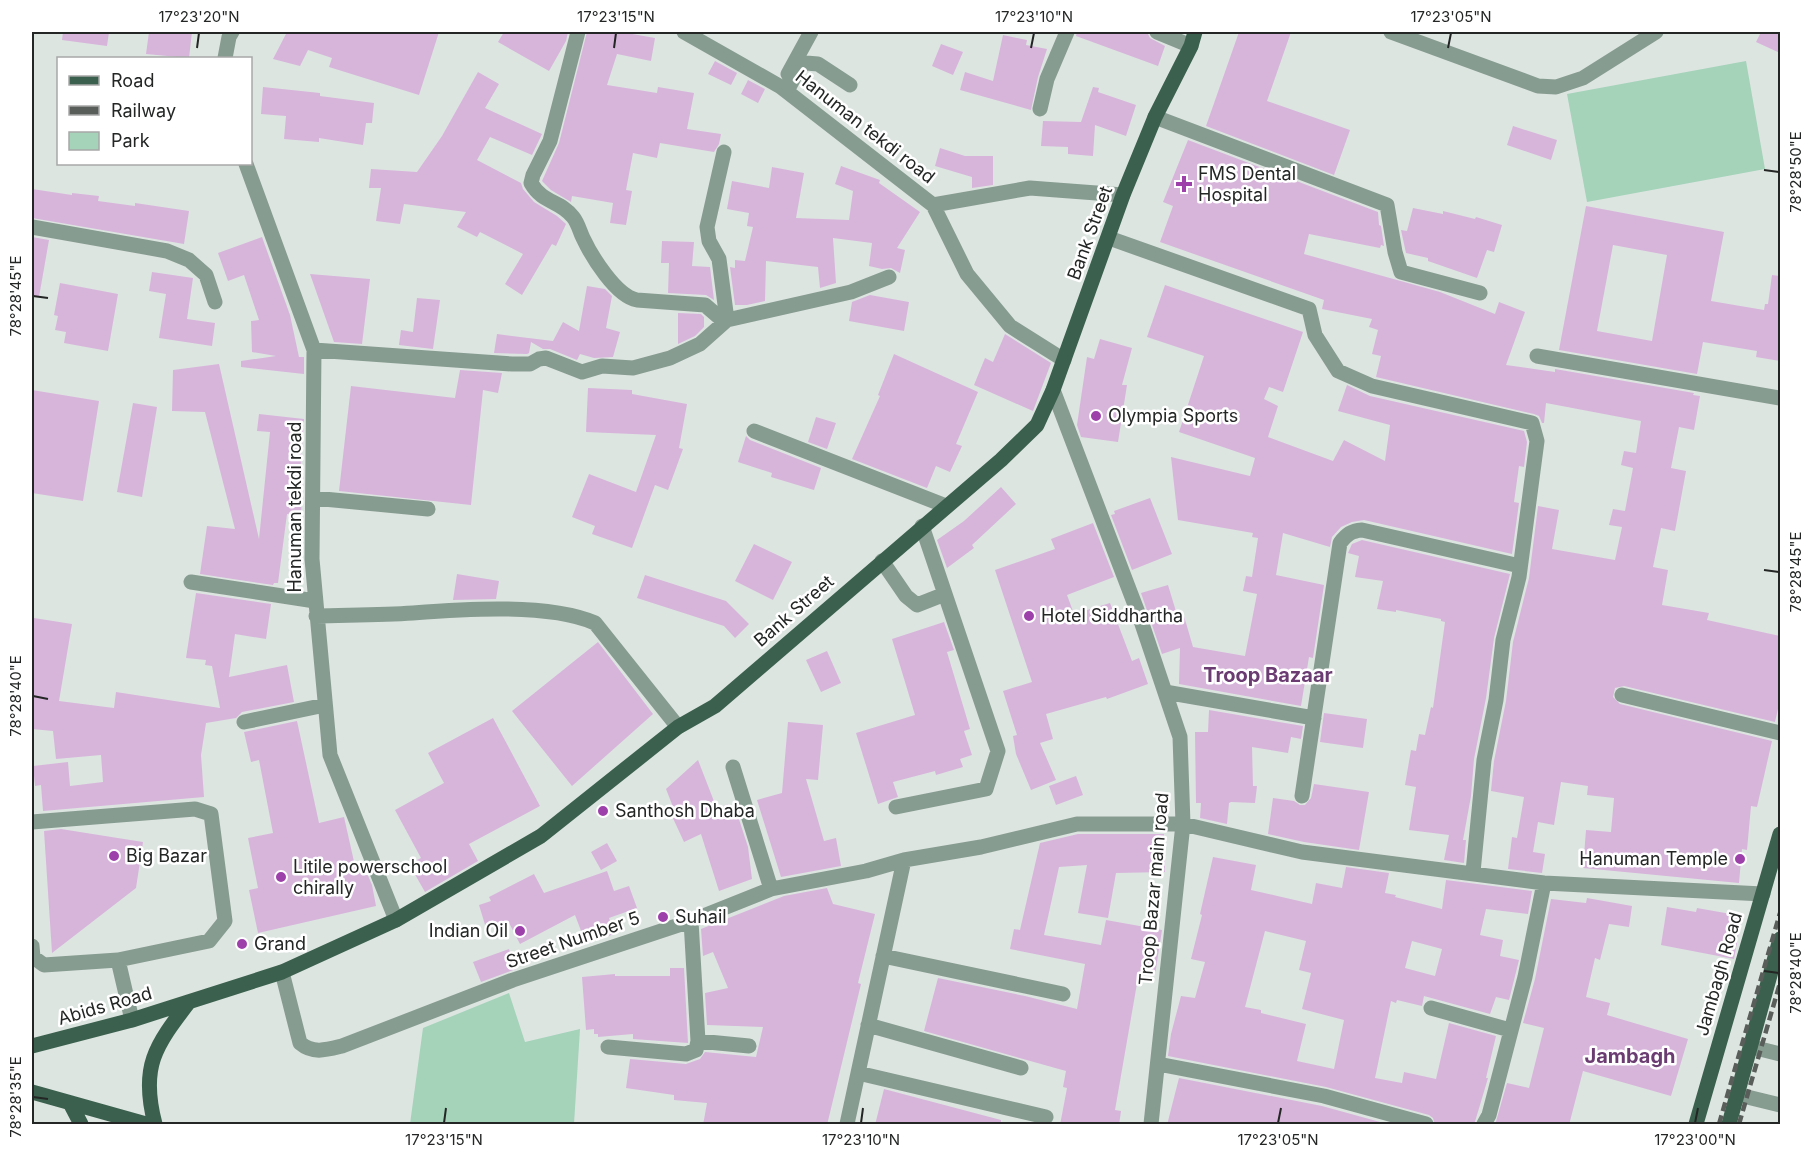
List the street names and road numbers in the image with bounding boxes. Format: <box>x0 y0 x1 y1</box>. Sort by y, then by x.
street label: Hanuman tekdi road <box>791 66 939 188</box>
street label: Bank Street <box>1063 183 1116 283</box>
street label: Hanuman tekdi road <box>284 421 305 593</box>
street label: Bank Street <box>750 570 838 651</box>
street label: Troop Bazar main road <box>1135 792 1172 986</box>
street label: Street Number 5 <box>503 907 643 972</box>
street label: Jambagh Road <box>1691 910 1746 1038</box>
street label: Abids Road <box>55 982 154 1029</box>

